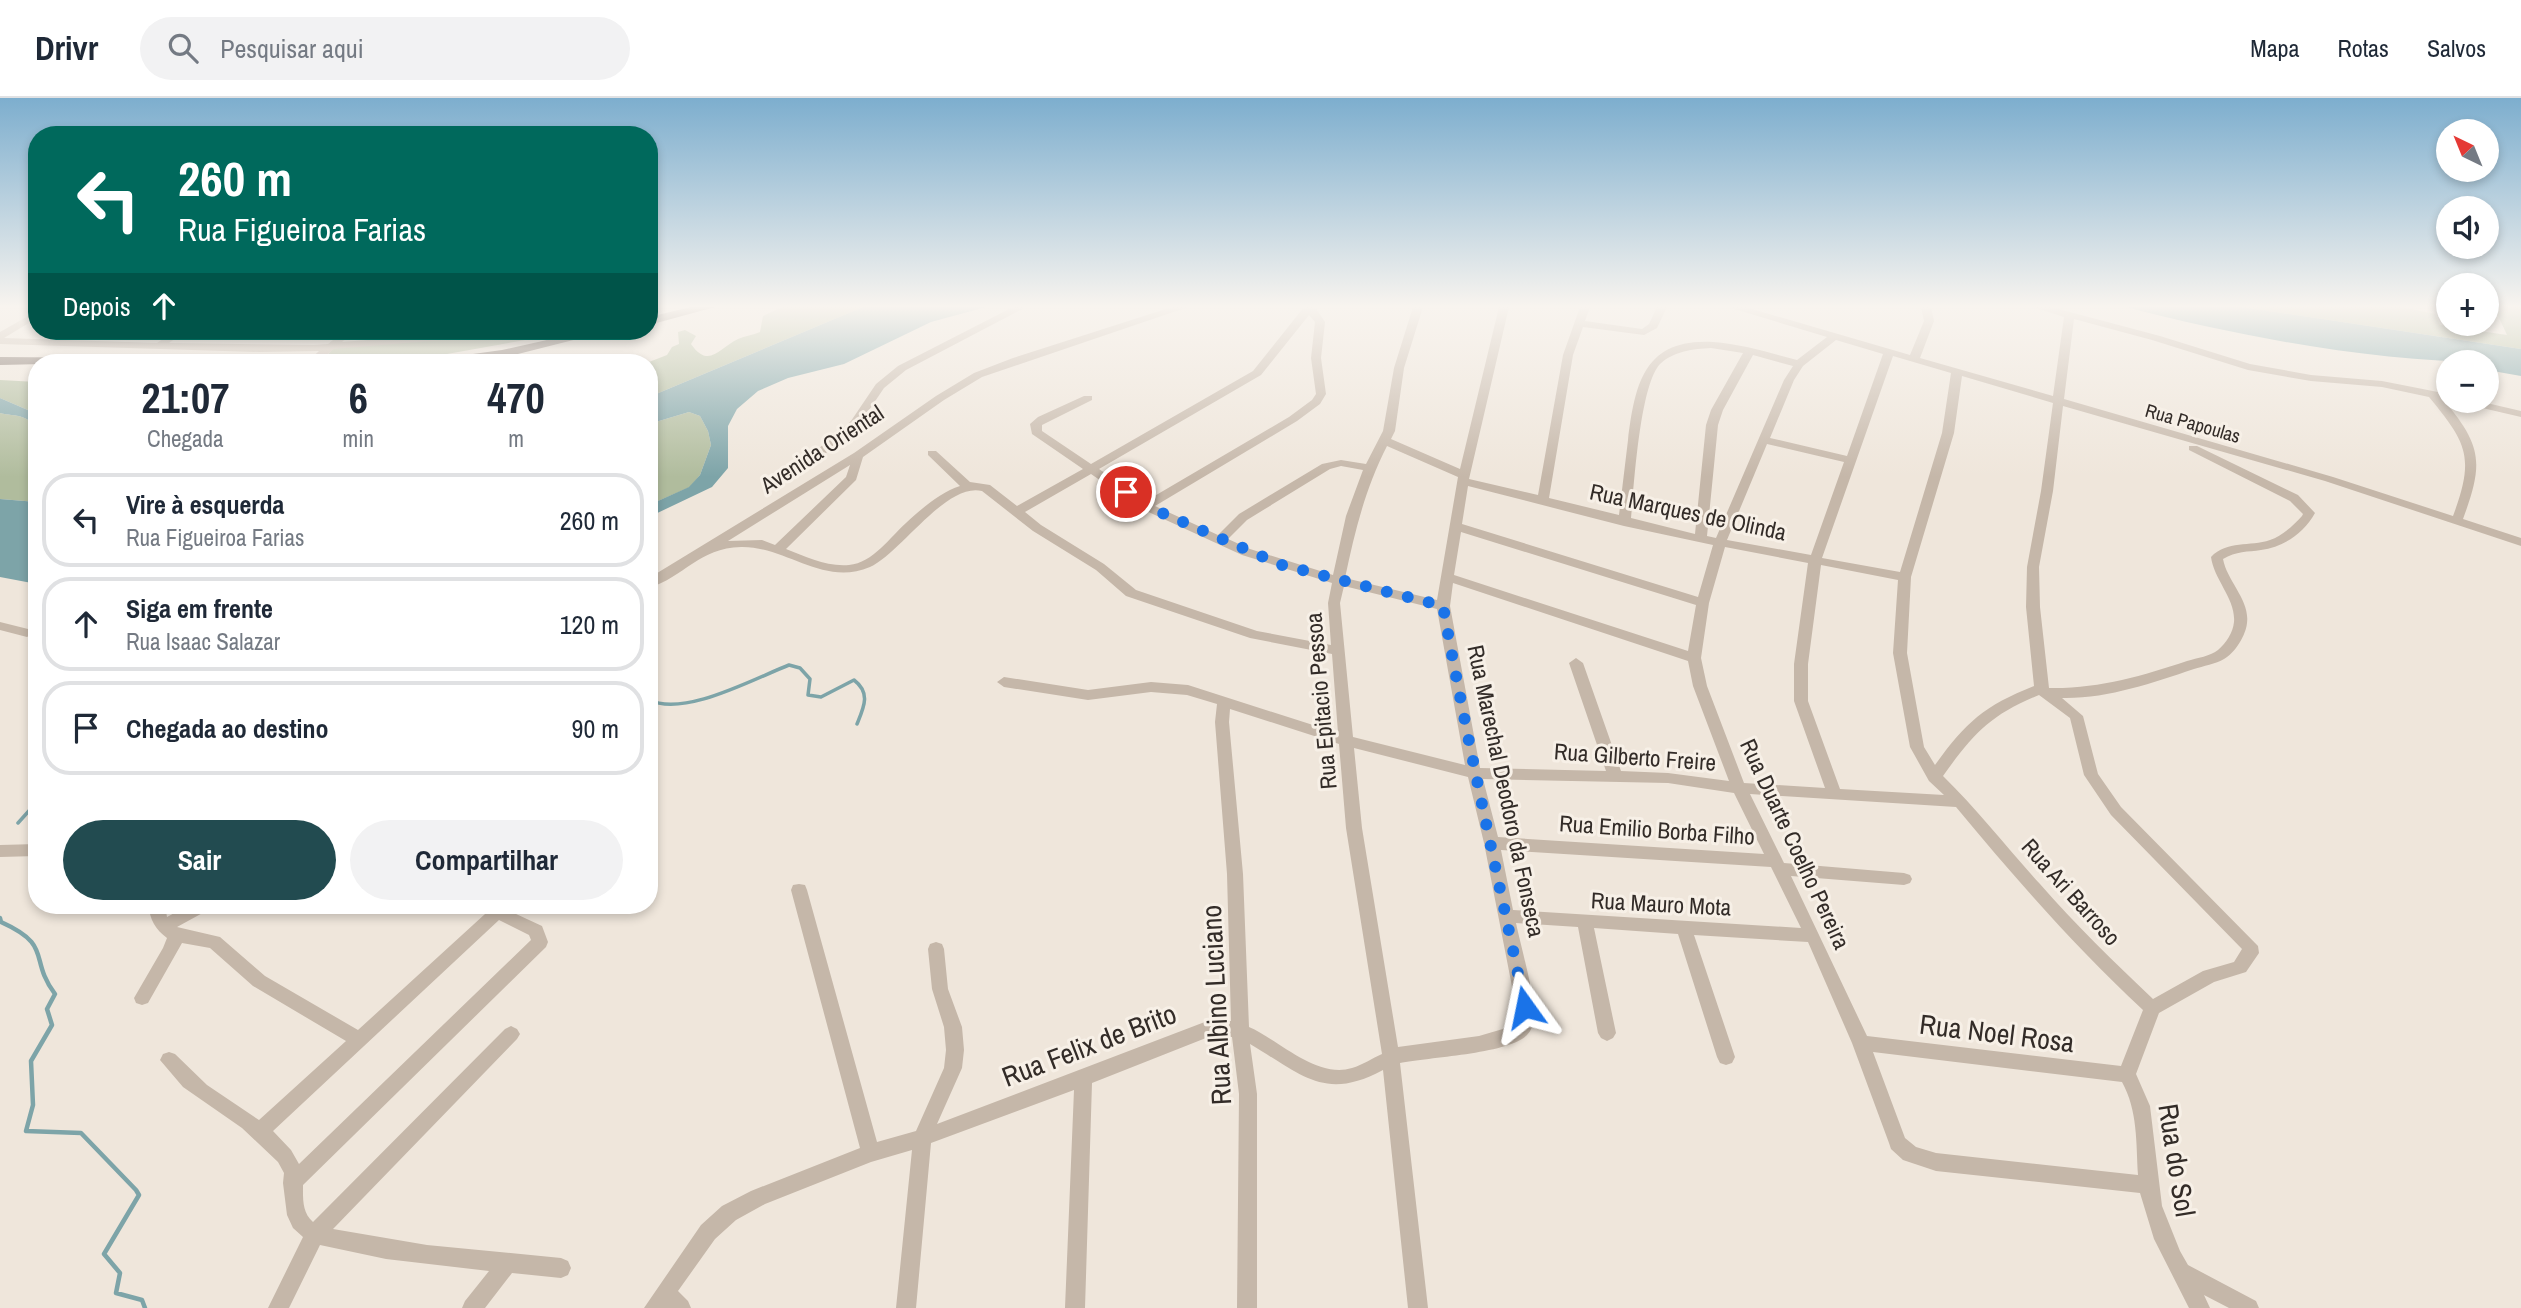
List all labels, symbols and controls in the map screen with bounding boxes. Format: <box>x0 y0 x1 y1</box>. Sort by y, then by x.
search box <box>140 17 630 80</box>
text: Drivr <box>35 26 98 70</box>
icon: search <box>164 29 202 67</box>
text: Pesquisar aqui <box>220 31 364 66</box>
text: Mapa <box>2250 32 2300 64</box>
text: Rotas <box>2338 32 2389 64</box>
text: Salvos <box>2427 32 2486 64</box>
north arrow <box>2436 119 2499 182</box>
map controls <box>2436 119 2499 413</box>
text: 260 m <box>178 145 292 211</box>
icon: left <box>63 154 154 245</box>
button: sound <box>2436 196 2499 259</box>
text: Rua Figueiroa Farias <box>178 208 426 251</box>
button: + <box>2436 273 2499 336</box>
icon: ahead <box>145 287 183 325</box>
text: Depois <box>63 289 131 324</box>
button: − <box>2436 350 2499 413</box>
text: 21:07 <box>141 370 229 426</box>
text: 6 <box>349 370 368 426</box>
text: 470 <box>487 370 545 426</box>
street label: Avenida Oriental <box>753 397 889 501</box>
street label: Rua Papoulas <box>2142 397 2244 449</box>
text: Chegada <box>147 423 224 454</box>
text: min <box>343 423 374 454</box>
text: m <box>508 423 524 454</box>
pin <box>1096 462 1156 522</box>
icon: arrive <box>1107 473 1145 511</box>
street label: Rua Marques de Olinda <box>1587 476 1790 548</box>
text: Vire à esquerda <box>126 487 284 522</box>
icon: left <box>67 501 105 539</box>
text: 260 m <box>560 503 619 538</box>
text: Rua Figueiroa Farias <box>126 522 304 553</box>
text: Siga em frente <box>126 591 273 626</box>
icon: ahead <box>67 605 105 643</box>
text: 120 m <box>560 607 619 642</box>
street label: Rua Epitacio Pessoa <box>1297 611 1344 791</box>
text: Rua Isaac Salazar <box>126 626 280 657</box>
street label: Rua Marechal Deodoro da Fonseca <box>1460 642 1553 940</box>
icon: arrive <box>67 709 105 747</box>
text: Chegada ao destino <box>126 711 329 746</box>
text: 90 m <box>572 711 619 746</box>
street label: Rua Duarte Coelho Pereira <box>1733 734 1858 954</box>
street label: Rua Gilberto Freire <box>1553 735 1717 778</box>
street label: Rua Emilio Borba Filho <box>1558 807 1756 852</box>
button: Sair <box>63 820 336 900</box>
button: Compartilhar <box>350 820 623 900</box>
street label: Rua Ari Barroso <box>2015 831 2128 952</box>
street label: Rua Mauro Mota <box>1590 884 1732 923</box>
street label: Rua Albino Luciano <box>1192 904 1240 1106</box>
position arrow <box>1488 970 1562 1044</box>
street label: Rua Felix de Brito <box>996 994 1182 1096</box>
street label: Rua Noel Rosa <box>1917 1005 2077 1061</box>
street label: Rua do Sol <box>2149 1101 2205 1219</box>

